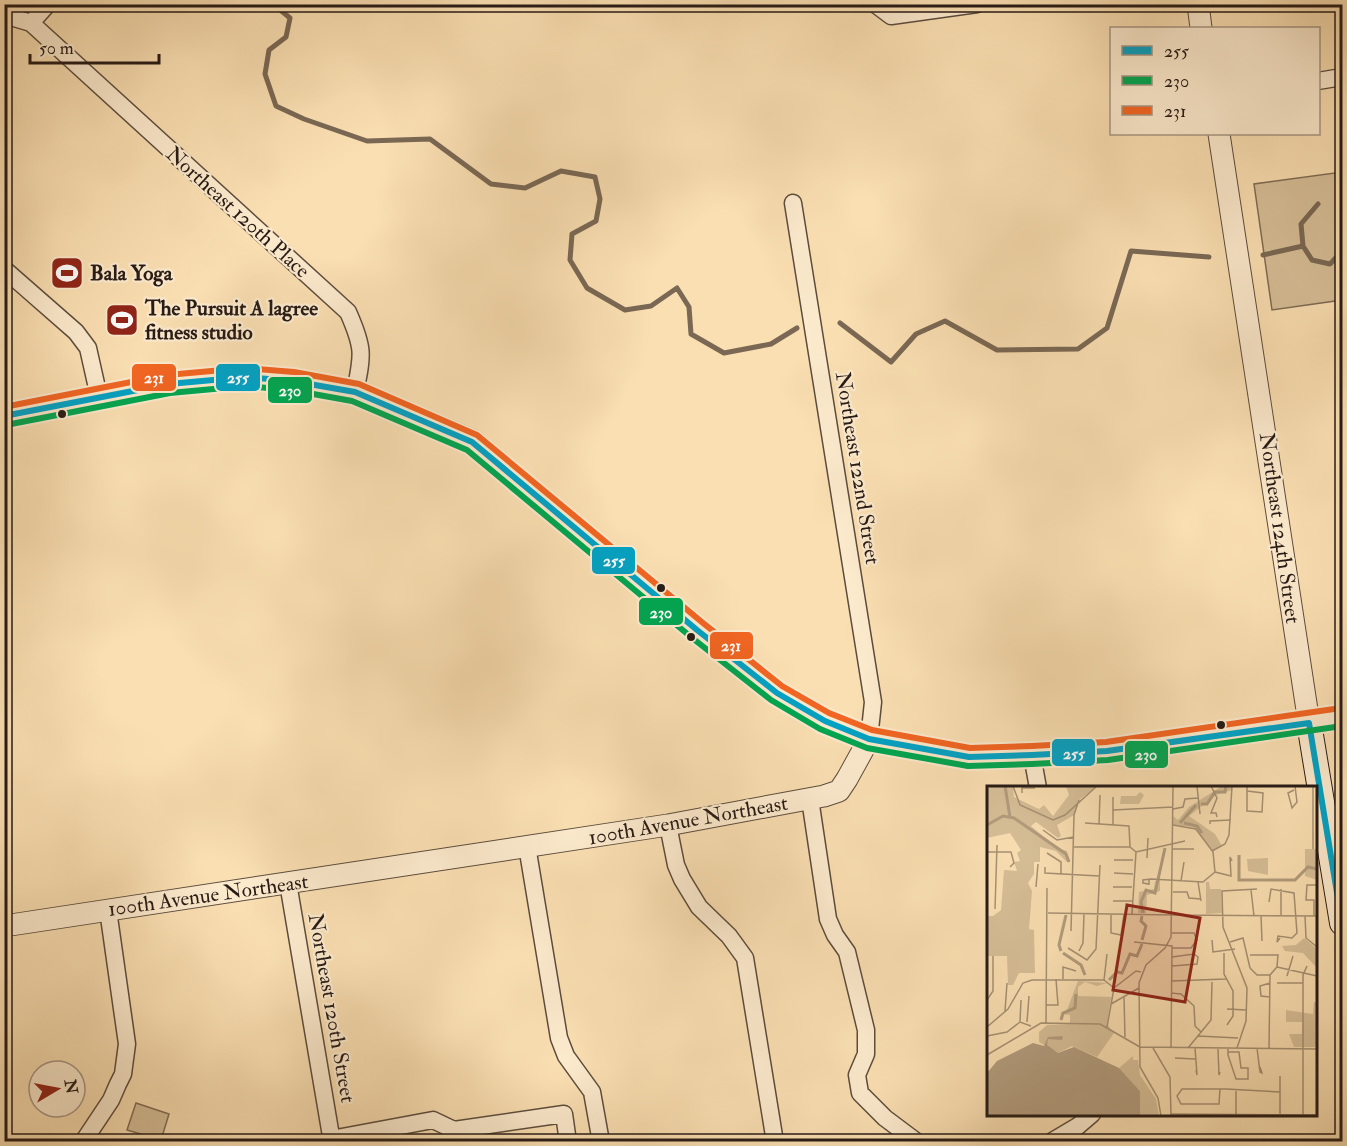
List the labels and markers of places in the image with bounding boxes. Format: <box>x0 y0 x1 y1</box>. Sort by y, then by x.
sports icon: Bala Yoga <box>49 255 85 291</box>
place label: Bala Yoga <box>90 260 174 287</box>
place label: The Pursuit A lagree fitness studio <box>144 295 318 346</box>
sports icon: The Pursuit A lagree fitness studio <box>104 302 140 338</box>
unlabelled marker <box>56 408 68 420</box>
unlabelled marker <box>655 582 667 594</box>
unlabelled marker <box>685 631 697 643</box>
unlabelled marker <box>1215 719 1227 731</box>

